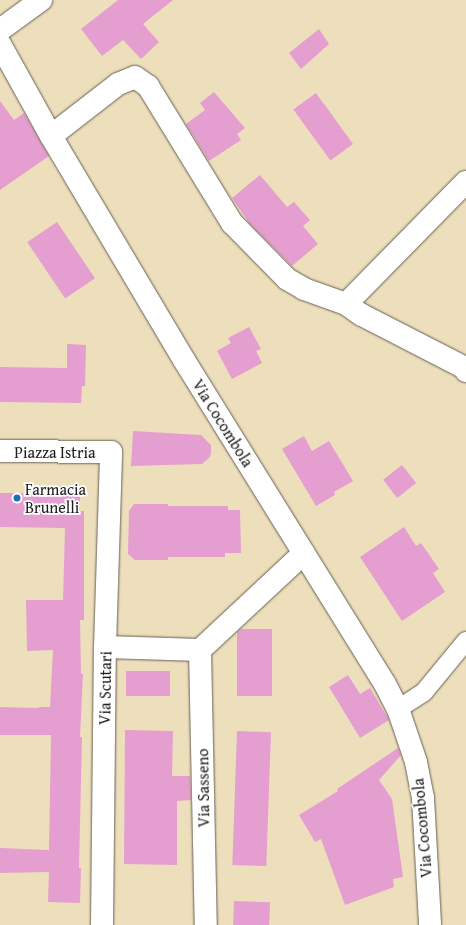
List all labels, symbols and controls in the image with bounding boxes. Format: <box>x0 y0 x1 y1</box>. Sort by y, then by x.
street label: Via Cocombola <box>188 376 258 470</box>
street label: Piazza Istria <box>14 442 96 462</box>
place label: Farmacia Brunelli <box>25 479 86 517</box>
marker: Farmacia Brunelli <box>12 493 22 503</box>
street label: Via Scutari <box>95 651 115 725</box>
street label: Via Sasseno <box>193 748 213 828</box>
street label: Via Cocombola <box>408 777 436 879</box>

